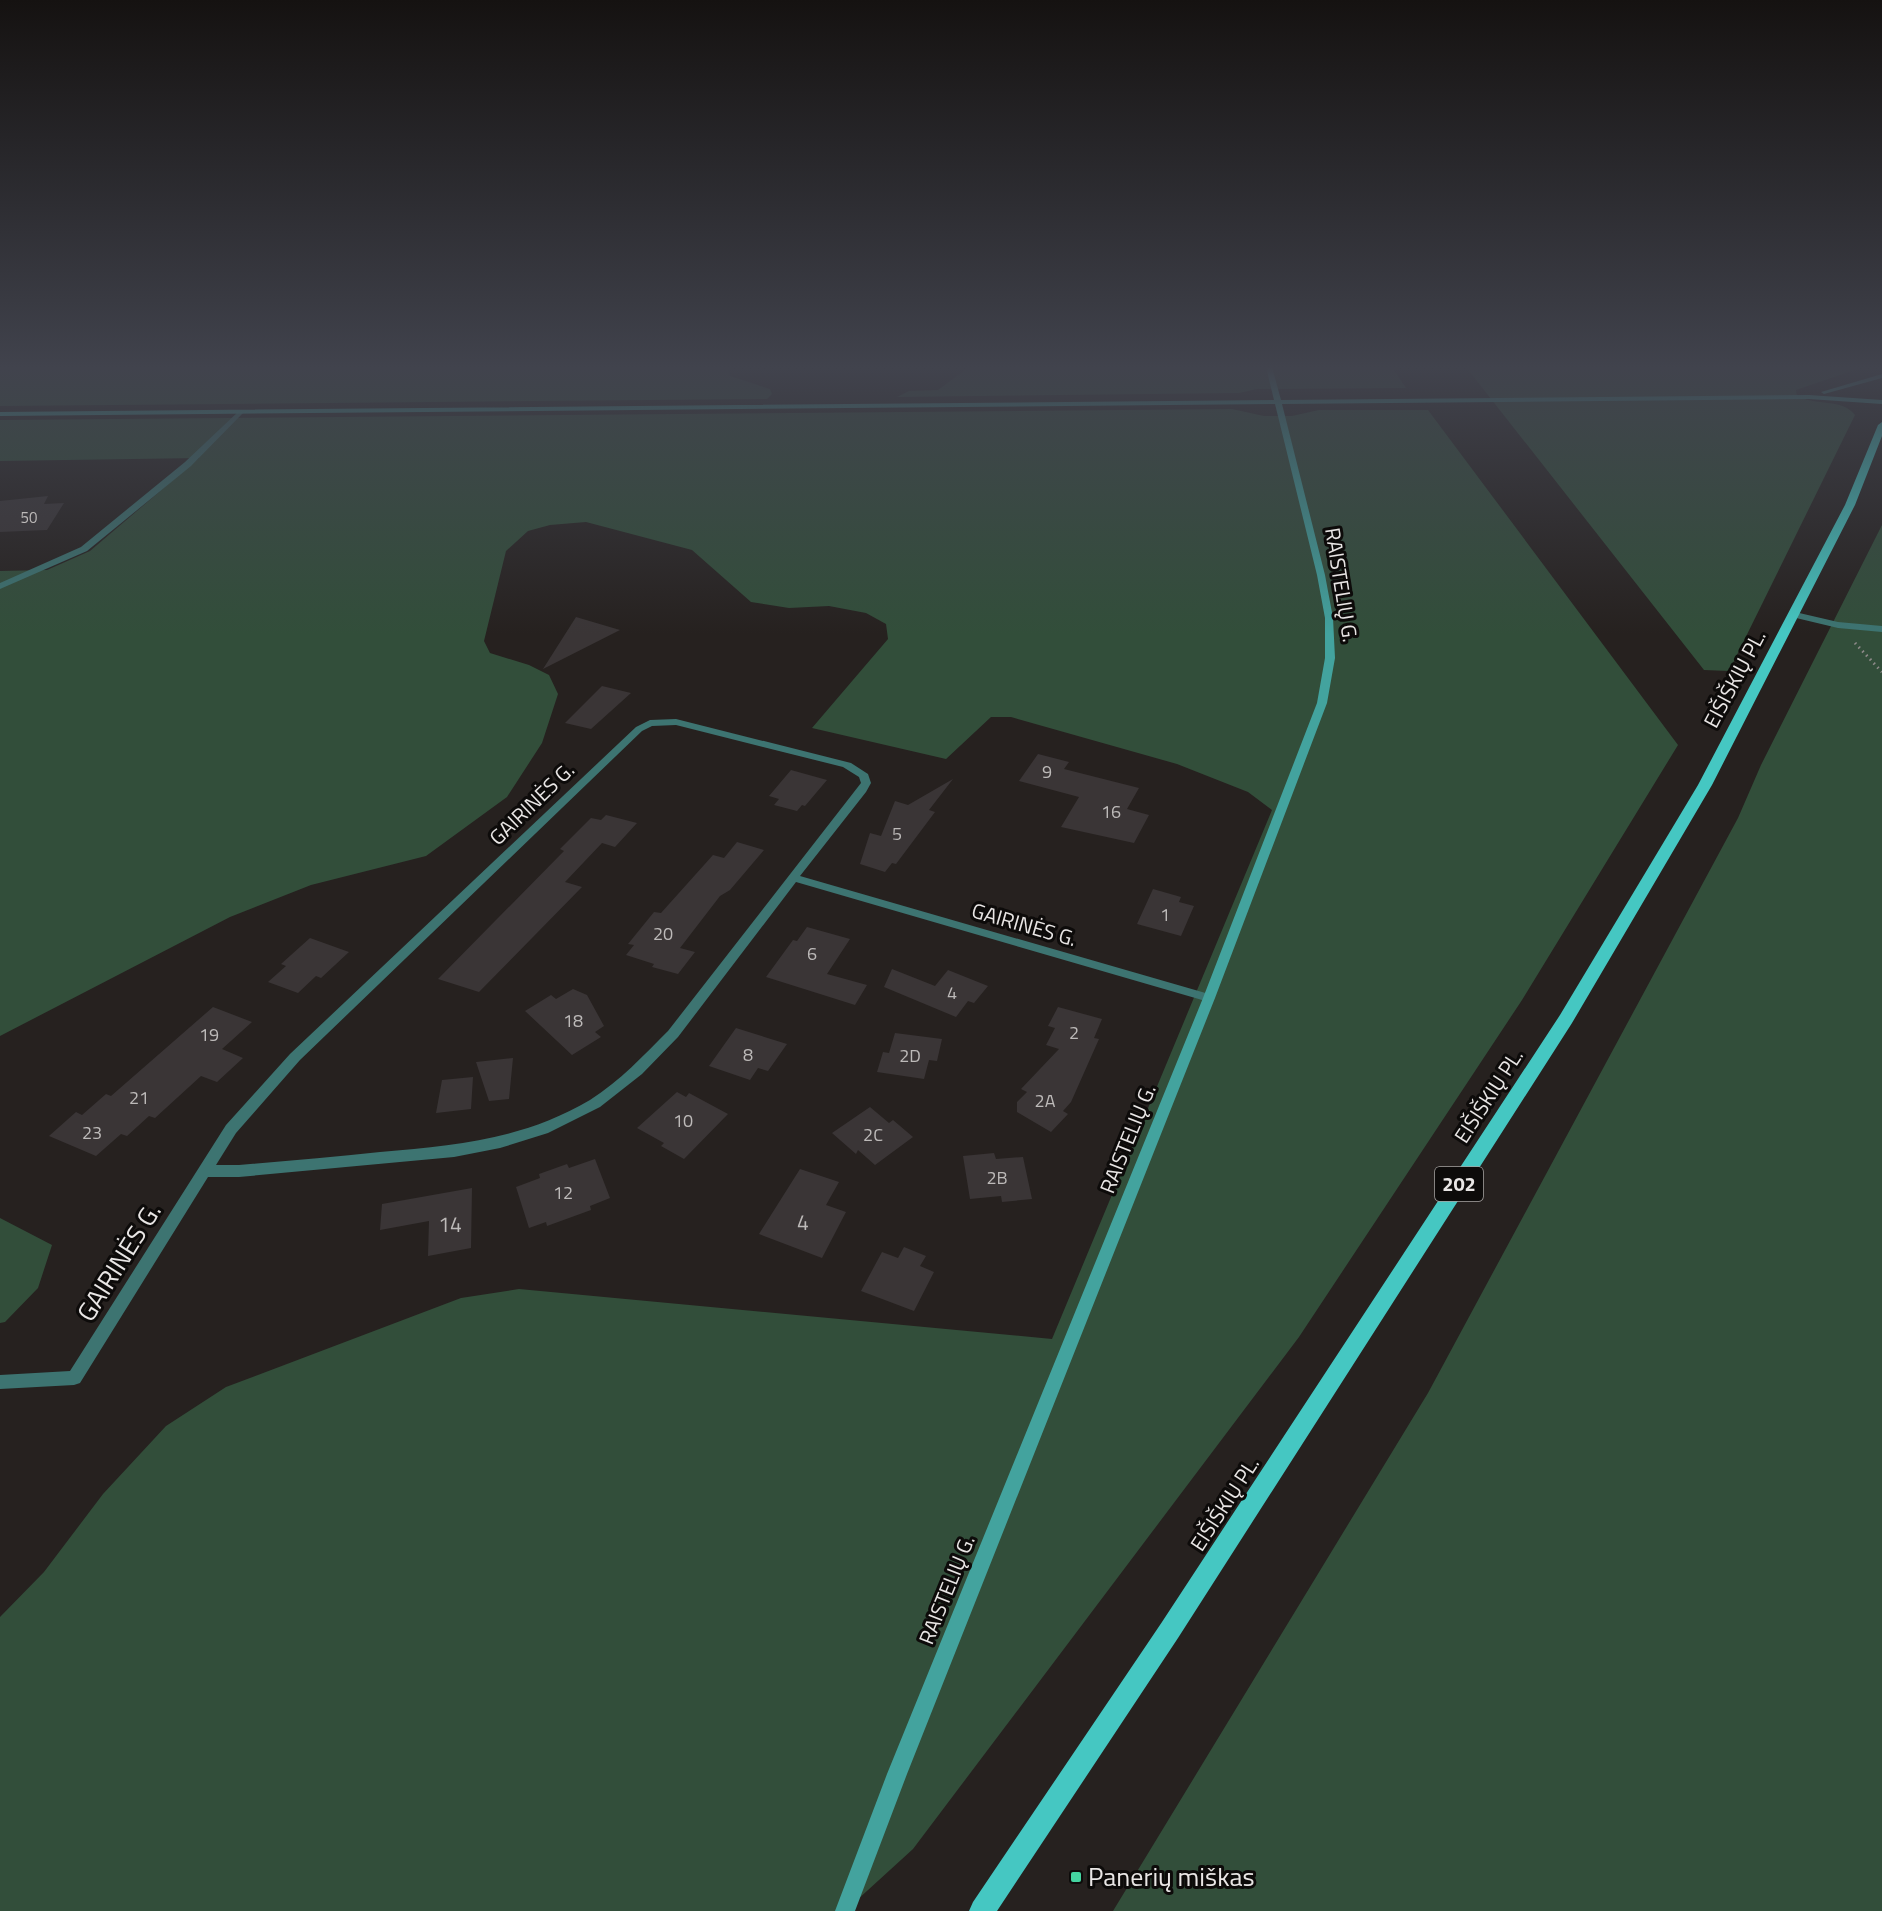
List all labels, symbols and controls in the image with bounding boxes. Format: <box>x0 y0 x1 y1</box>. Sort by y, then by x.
house number: 50 <box>21 506 37 529</box>
street label: RAISTELIŲ G. <box>1317 525 1367 644</box>
street label: EIŠIŠKIŲ PL. <box>1695 624 1773 733</box>
street label: GAIRINĖS G. <box>481 754 581 852</box>
house number: 9 <box>1042 758 1052 785</box>
house number: 16 <box>1101 798 1121 825</box>
house number: 5 <box>892 820 902 847</box>
street label: GAIRINĖS G. <box>968 894 1081 954</box>
house number: 1 <box>1160 901 1170 928</box>
house number: 20 <box>653 920 673 947</box>
house number: 6 <box>807 940 817 967</box>
house number: 4 <box>947 979 957 1006</box>
house number: 18 <box>563 1007 583 1034</box>
house number: 2 <box>1069 1019 1079 1046</box>
house number: 19 <box>199 1021 219 1048</box>
house number: 8 <box>743 1041 753 1068</box>
house number: 2D <box>899 1042 921 1069</box>
street label: EIŠIŠKIŲ PL. <box>1446 1042 1531 1149</box>
street label: RAISTELIŲ G. <box>1091 1079 1164 1198</box>
house number: 21 <box>129 1084 149 1111</box>
house number: 2A <box>1035 1087 1056 1114</box>
house number: 10 <box>673 1107 693 1134</box>
house number: 23 <box>82 1119 102 1146</box>
house number: 2C <box>863 1121 883 1148</box>
house number: 2B <box>986 1164 1008 1191</box>
road number: 202 <box>1435 1167 1483 1201</box>
house number: 12 <box>553 1179 573 1206</box>
street label: GAIRINĖS G. <box>67 1195 171 1329</box>
house number: 4 <box>797 1206 809 1238</box>
house number: 14 <box>438 1208 462 1240</box>
street label: EIŠIŠKIŲ PL. <box>1182 1450 1267 1557</box>
street label: RAISTELIŲ G. <box>910 1530 983 1649</box>
place label: Panerių miškas <box>1088 1857 1255 1896</box>
marker: Panerių miškas <box>1069 1870 1083 1884</box>

